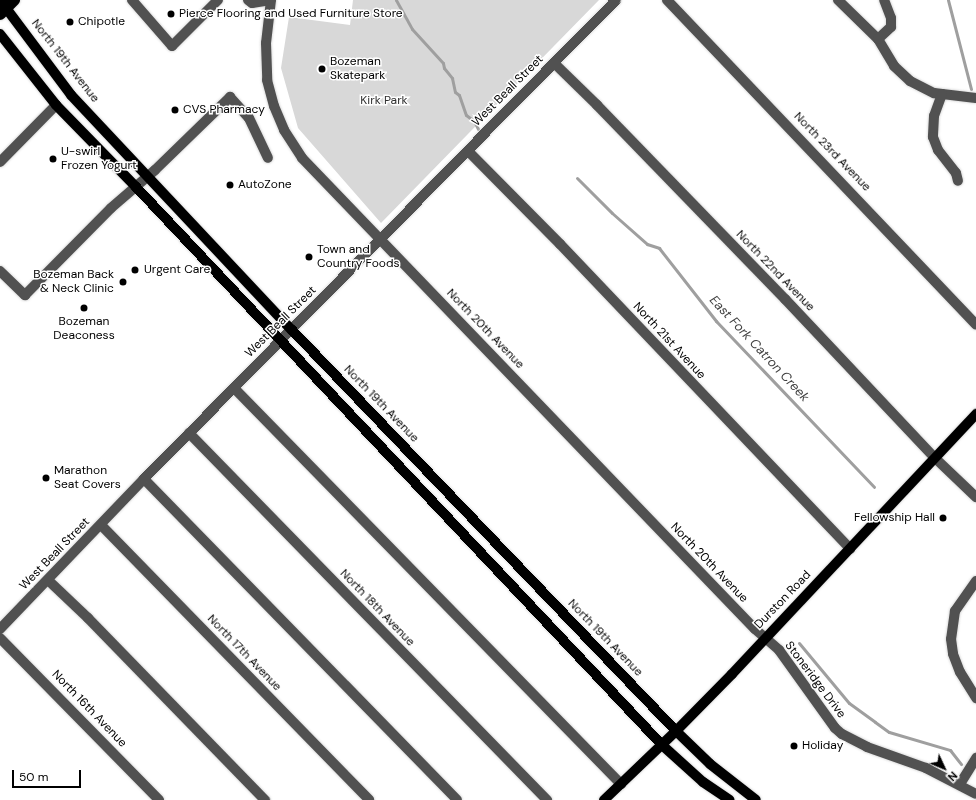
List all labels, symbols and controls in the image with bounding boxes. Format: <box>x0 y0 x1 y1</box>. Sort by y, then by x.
place label: Pierce Flooring and Used Furniture Store <box>179 7 403 21</box>
marker: Pierce Flooring and Used Furniture Store <box>166 9 176 19</box>
place label: Chipotle <box>78 15 125 29</box>
street label: North 19th Avenue <box>28 17 102 105</box>
marker: Chipotle <box>65 17 75 27</box>
street label: West Beall Street <box>469 52 547 130</box>
place label: Bozeman Skatepark <box>330 55 385 83</box>
marker: Bozeman Skatepark <box>317 64 327 74</box>
park label: Kirk Park <box>360 94 408 108</box>
place label: CVS Pharmacy <box>183 103 265 117</box>
marker: CVS Pharmacy <box>170 105 180 115</box>
street label: North 23rd Avenue <box>791 109 873 195</box>
place label: U-swirl Frozen Yogurt <box>61 145 137 173</box>
marker: U-swirl Frozen Yogurt <box>48 154 58 164</box>
place label: AutoZone <box>238 178 292 192</box>
marker: AutoZone <box>225 180 235 190</box>
street label: North 22nd Avenue <box>733 228 817 314</box>
place label: Town and Country Foods <box>317 243 399 271</box>
marker: Town and Country Foods <box>304 252 314 262</box>
place label: Urgent Care <box>144 263 210 277</box>
marker: Urgent Care <box>129 264 141 276</box>
place label: Bozeman Back & Neck Clinic <box>33 268 114 296</box>
marker: Bozeman Back & Neck Clinic <box>117 276 129 288</box>
street label: West Beall Street <box>242 283 320 361</box>
street label: North 20th Avenue <box>443 286 527 372</box>
water label: East Fork Catron Creek <box>706 293 812 405</box>
street label: North 21st Avenue <box>630 300 708 382</box>
marker: Bozeman Deaconess <box>79 303 89 313</box>
place label: Bozeman Deaconess <box>53 315 115 343</box>
street label: North 19th Avenue <box>341 362 421 446</box>
place label: Marathon Seat Covers <box>54 464 121 492</box>
marker: Marathon Seat Covers <box>41 473 51 483</box>
place label: Fellowship Hall <box>854 511 935 525</box>
marker: Fellowship Hall <box>938 513 948 523</box>
street label: West Beall Street <box>17 515 93 593</box>
street label: North 20th Avenue <box>667 520 751 606</box>
street label: North 18th Avenue <box>337 567 417 649</box>
street label: Durston Road <box>752 568 814 632</box>
street label: North 19th Avenue <box>565 596 645 680</box>
street label: North 17th Avenue <box>204 612 284 694</box>
street label: Stoneridge Drive <box>782 639 848 721</box>
street label: North 16th Avenue <box>49 667 129 751</box>
place label: Holiday <box>802 739 843 753</box>
marker: Holiday <box>789 741 799 751</box>
north arrow <box>924 748 964 788</box>
scale bar <box>14 762 83 788</box>
text: 50 m <box>19 769 48 785</box>
text: N <box>945 769 960 784</box>

